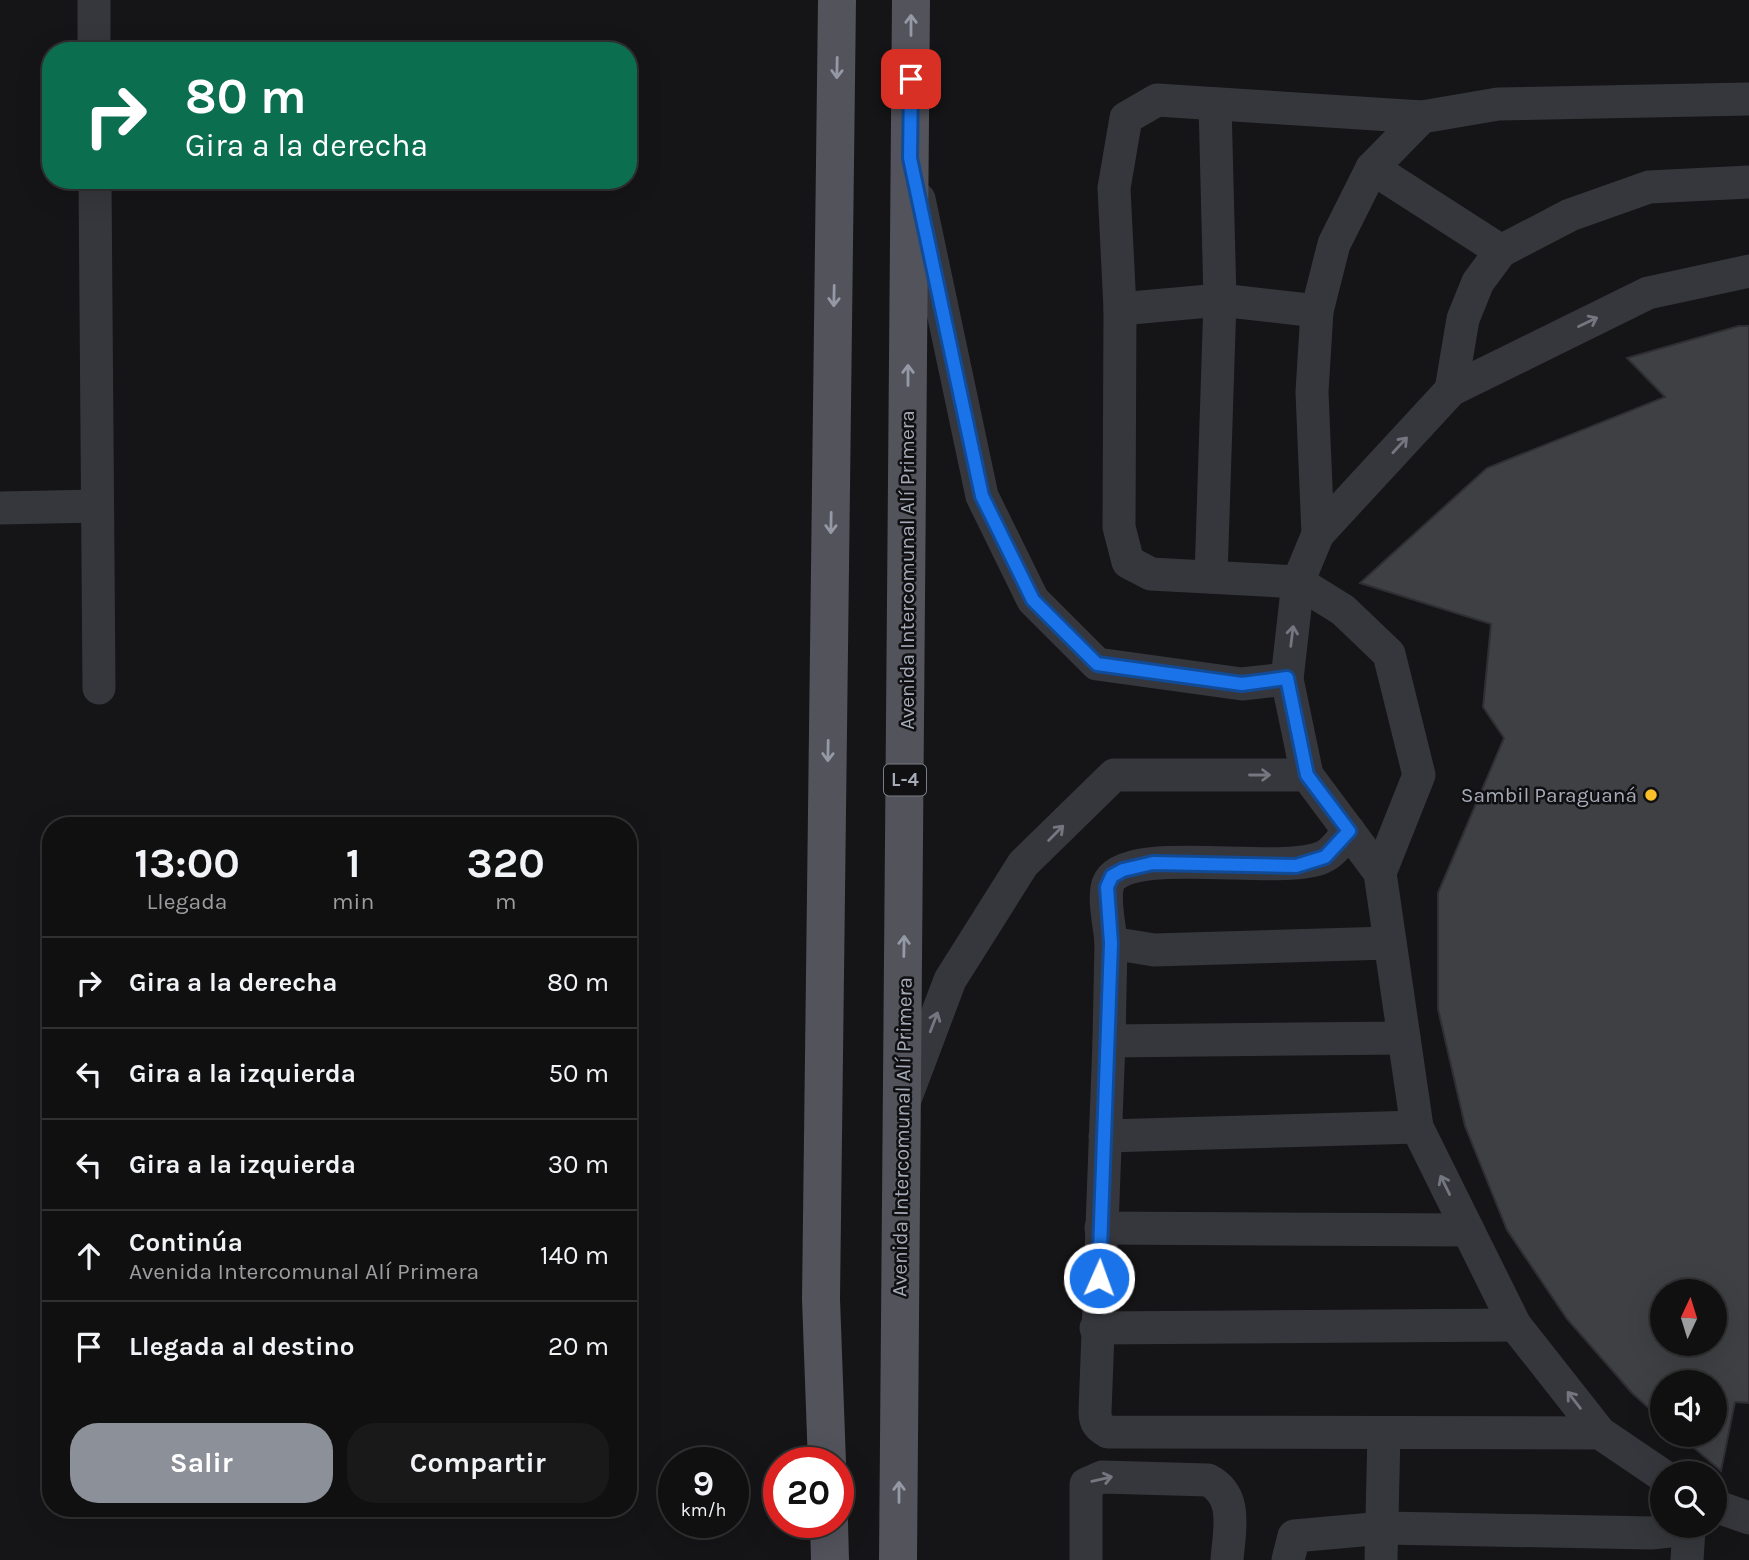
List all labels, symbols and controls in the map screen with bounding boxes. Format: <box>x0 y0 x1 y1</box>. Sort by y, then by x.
one-way arrow <box>904 14 918 37</box>
pin <box>881 49 941 109</box>
one-way arrow <box>830 56 844 79</box>
icon: arrive <box>892 60 930 98</box>
text: 80 m <box>185 68 307 125</box>
icon: right <box>70 70 161 161</box>
text: Gira a la derecha <box>185 127 428 164</box>
one-way arrow <box>827 284 841 307</box>
one-way arrow <box>1577 315 1598 329</box>
one-way arrow <box>901 364 915 387</box>
street label: Avenida Intercomunal Alí Primera <box>895 410 919 730</box>
one-way arrow <box>1392 437 1409 454</box>
one-way arrow <box>824 511 838 534</box>
one-way arrow <box>1285 625 1298 648</box>
one-way arrow <box>821 739 835 762</box>
road number: L-4 <box>884 764 926 796</box>
one-way arrow <box>1248 768 1271 782</box>
place label: Sambil Paraguaná <box>1461 783 1637 807</box>
marker: Sambil Paraguaná <box>1643 787 1659 803</box>
one-way arrow <box>1047 824 1064 841</box>
text: 13:00 <box>134 838 240 888</box>
text: 1 <box>346 838 361 888</box>
text: 320 <box>467 838 545 888</box>
text: Llegada <box>147 888 228 915</box>
text: min <box>332 888 374 915</box>
text: m <box>495 888 516 915</box>
one-way arrow <box>897 935 910 958</box>
icon: right <box>70 964 108 1002</box>
text: Gira a la derecha <box>129 967 338 998</box>
text: 80 m <box>547 967 609 998</box>
street label: Avenida Intercomunal Alí Primera <box>887 977 917 1297</box>
one-way arrow <box>929 1012 941 1034</box>
icon: left <box>70 1055 108 1093</box>
text: Gira a la izquierda <box>129 1058 356 1089</box>
text: 50 m <box>548 1058 609 1089</box>
icon: left <box>70 1146 108 1184</box>
text: Gira a la izquierda <box>129 1149 356 1180</box>
text: 30 m <box>548 1149 609 1180</box>
one-way arrow <box>1438 1175 1452 1196</box>
text: Continúa <box>129 1227 243 1258</box>
icon: ahead <box>70 1237 108 1275</box>
text: 140 m <box>540 1240 609 1271</box>
position arrow <box>1062 1241 1136 1315</box>
text: Avenida Intercomunal Alí Primera <box>129 1258 479 1285</box>
north arrow <box>1650 1279 1727 1356</box>
map controls <box>1650 1279 1727 1538</box>
icon: arrive <box>70 1328 108 1366</box>
text: Llegada al destino <box>129 1331 355 1362</box>
text: 20 m <box>548 1331 609 1362</box>
button: sound <box>1650 1370 1727 1447</box>
one-way arrow <box>1566 1391 1581 1410</box>
button: Salir <box>70 1423 333 1503</box>
button: Compartir <box>347 1423 609 1503</box>
speed limit sign: 20 <box>763 1447 854 1538</box>
button: search <box>1650 1461 1727 1538</box>
text: 9 <box>693 1463 714 1504</box>
one-way arrow <box>1090 1472 1112 1485</box>
one-way arrow <box>892 1481 906 1504</box>
text: km/h <box>681 1499 726 1521</box>

